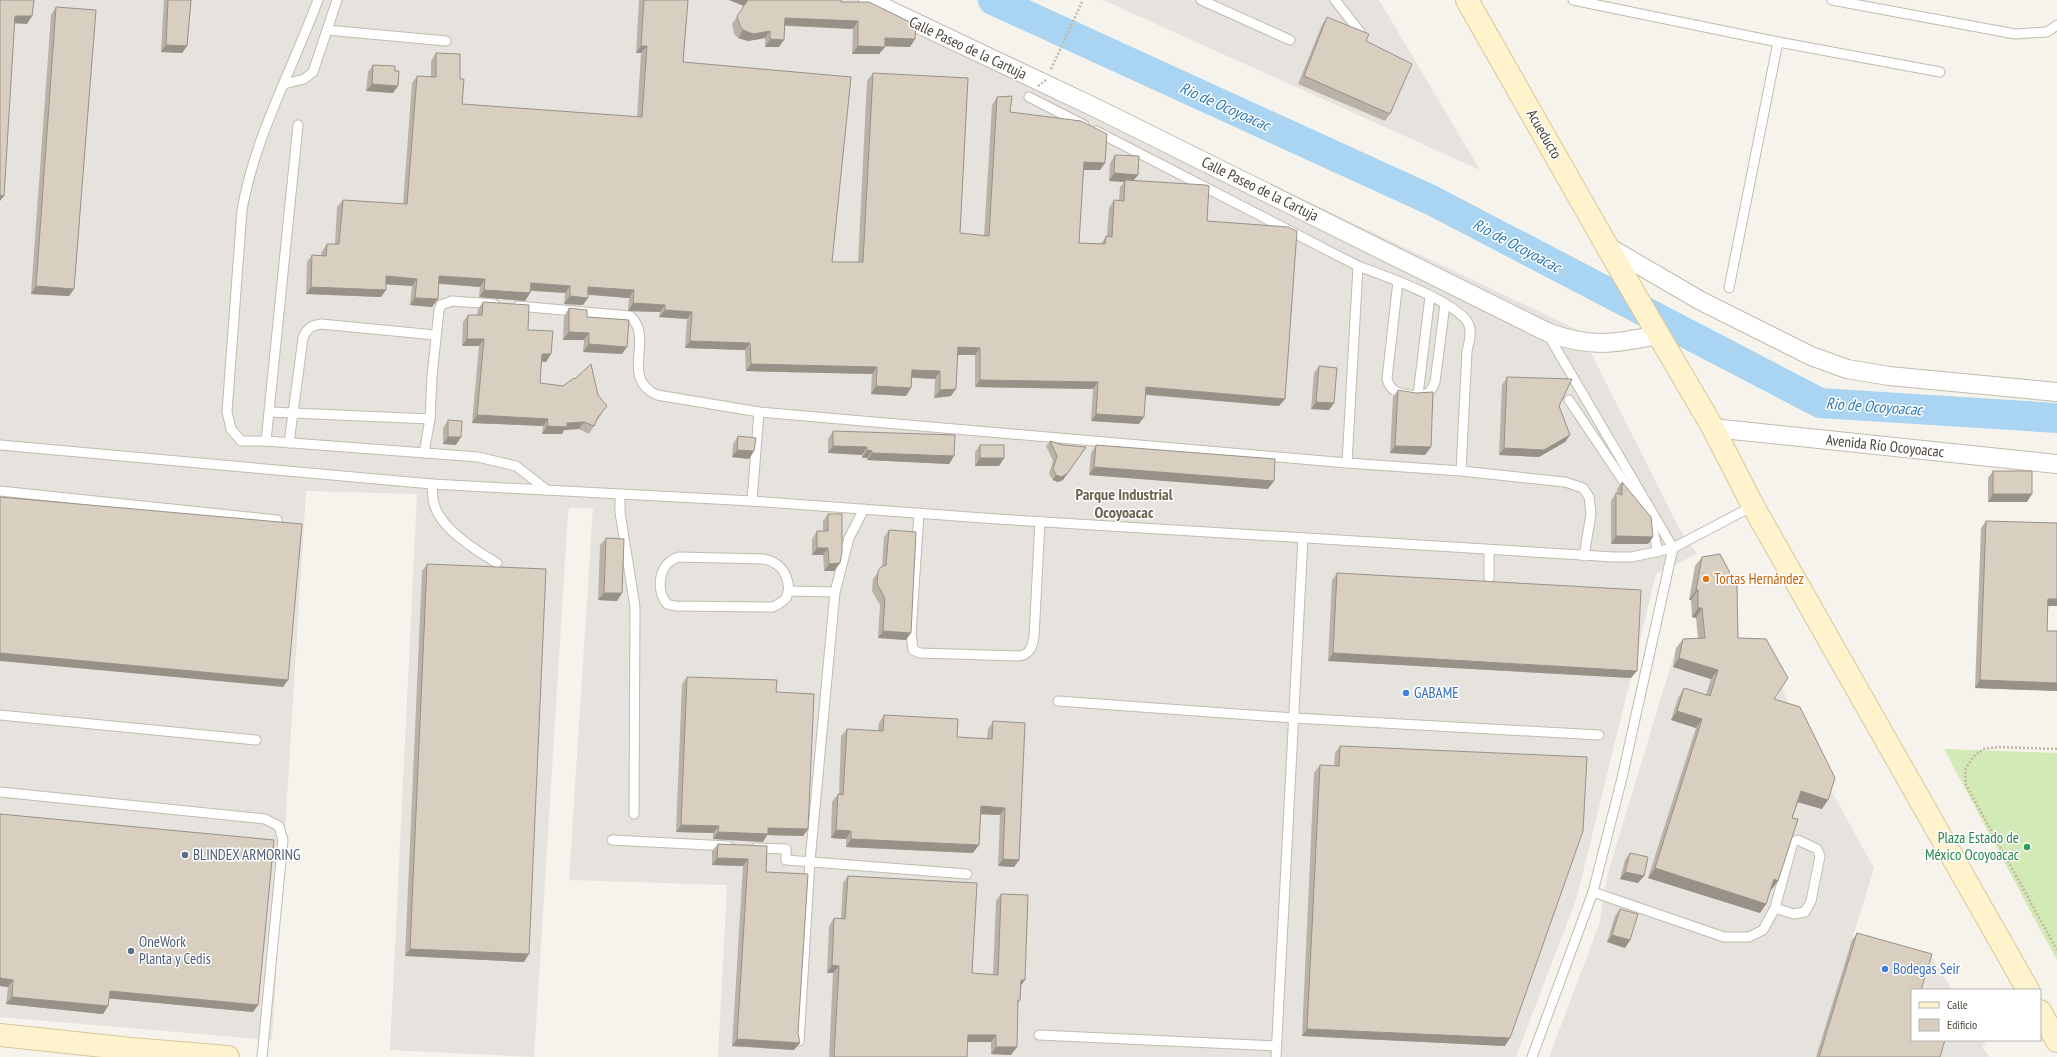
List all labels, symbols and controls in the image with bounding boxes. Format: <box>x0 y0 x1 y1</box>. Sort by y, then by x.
street label: Calle Paseo de la Cartuja <box>906 12 1030 83</box>
water label: Rio de Ocoyoacac <box>1177 77 1275 136</box>
street label: Acueducto <box>1523 106 1566 162</box>
street label: Calle Paseo de la Cartuja <box>1199 152 1322 225</box>
water label: Rio de Ocoyoacac <box>1470 214 1566 278</box>
water label: Rio de Ocoyoacac <box>1825 393 1925 420</box>
street label: Avenida Río Ocoyoacac <box>1825 430 1946 461</box>
district label: Parque Industrial Ocoyoacac <box>1075 484 1173 522</box>
place label: Tortas Hernández <box>1714 569 1804 588</box>
marker: Tortas Hernández <box>1701 574 1711 584</box>
place label: GABAME <box>1414 683 1459 702</box>
marker: GABAME <box>1401 688 1411 698</box>
place label: Plaza Estado de México Ocoyoacac <box>1925 828 2020 864</box>
marker: Plaza Estado de México Ocoyoacac <box>2022 842 2032 852</box>
place label: BLINDEX ARMORING <box>193 845 300 864</box>
marker: BLINDEX ARMORING <box>180 850 190 860</box>
place label: OneWork Planta y Cedis <box>139 932 211 968</box>
marker: OneWork Planta y Cedis <box>126 946 136 956</box>
place label: Bodegas Seir <box>1893 959 1961 978</box>
marker: Bodegas Seir <box>1880 964 1890 974</box>
legend <box>1911 989 2041 1041</box>
text: Calle <box>1947 997 1968 1012</box>
text: Edificio <box>1947 1017 1977 1032</box>

